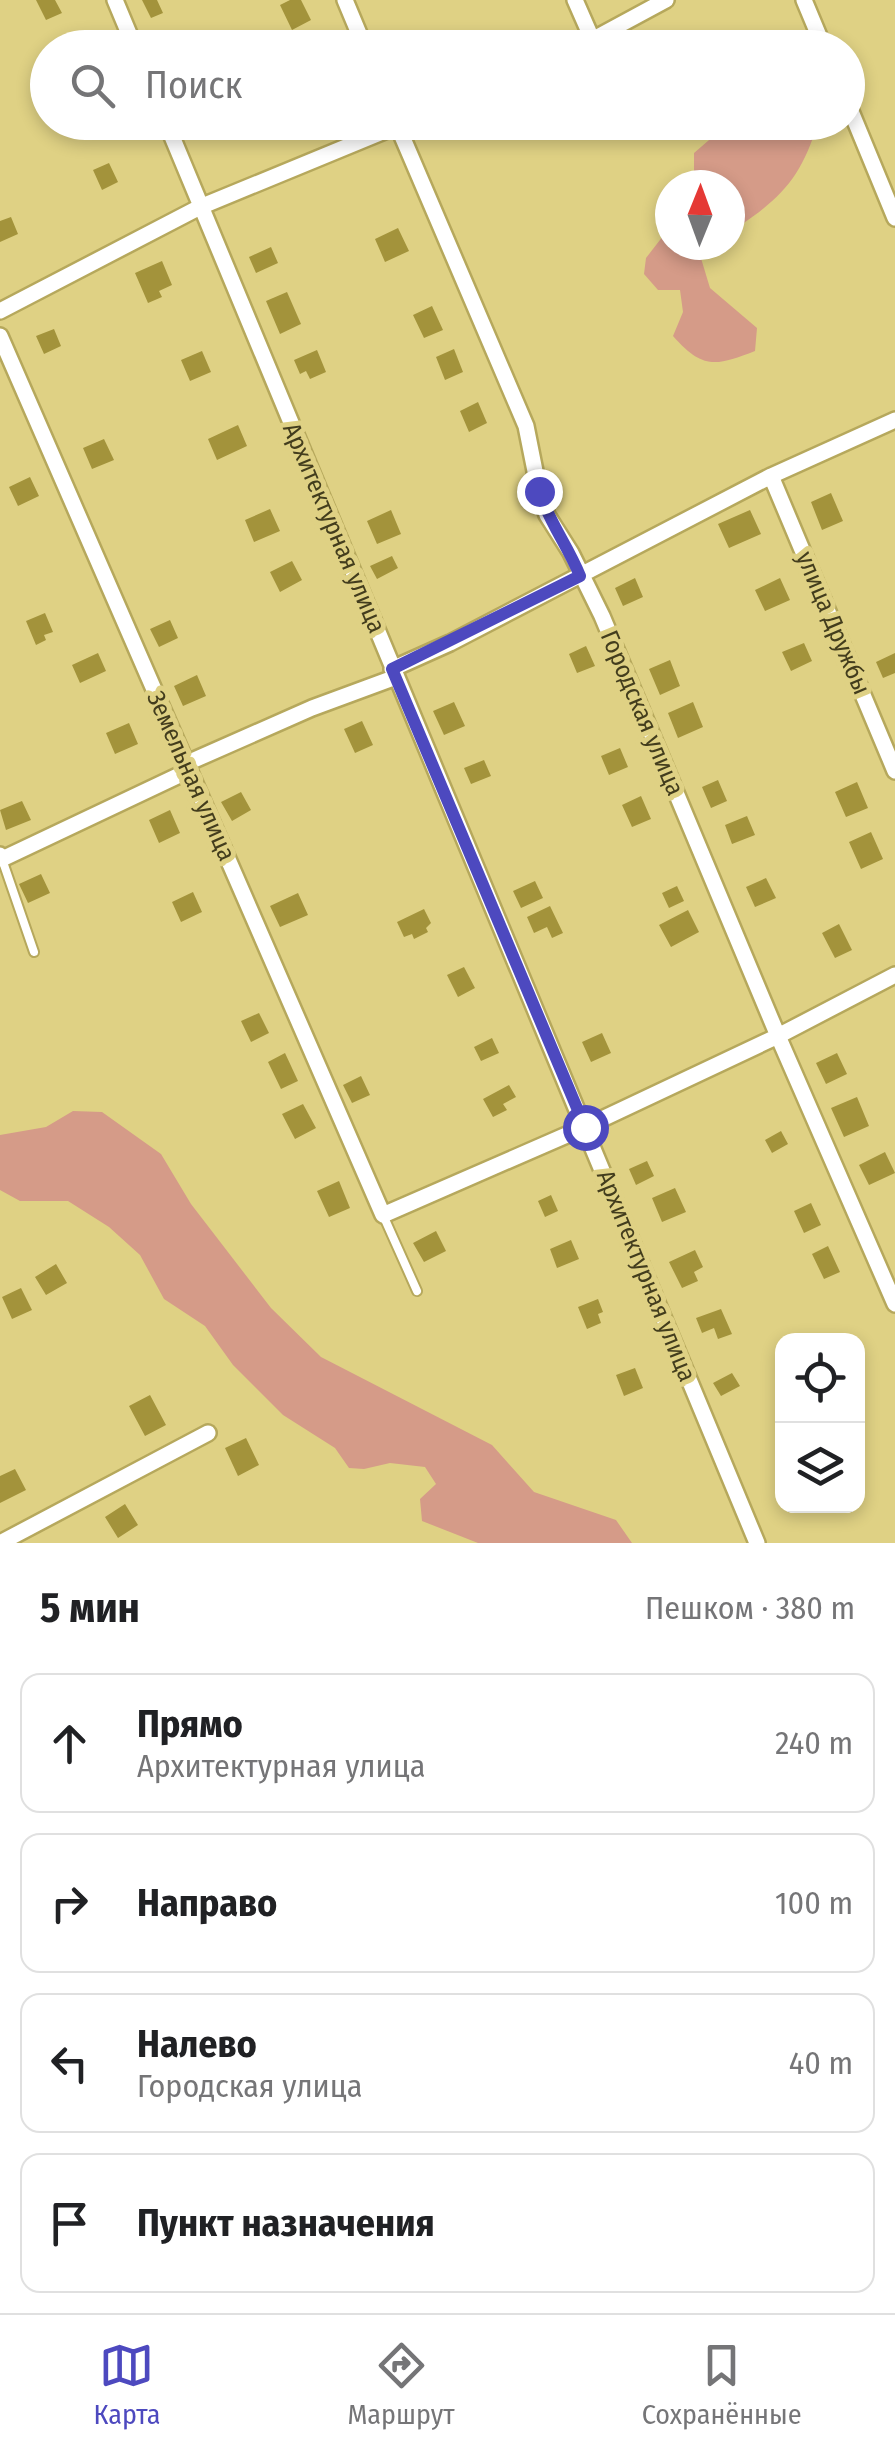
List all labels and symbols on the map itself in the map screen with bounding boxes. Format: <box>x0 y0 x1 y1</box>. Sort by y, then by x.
north arrow <box>655 170 745 260</box>
street label: Архитектурная улица <box>276 418 392 638</box>
route end <box>517 469 563 515</box>
street label: улица Дружбы <box>789 547 877 699</box>
street label: Городская улица <box>594 626 690 800</box>
street label: Земельная улица <box>140 687 242 865</box>
route start <box>563 1105 609 1151</box>
street label: Архитектурная улица <box>590 1166 702 1386</box>

